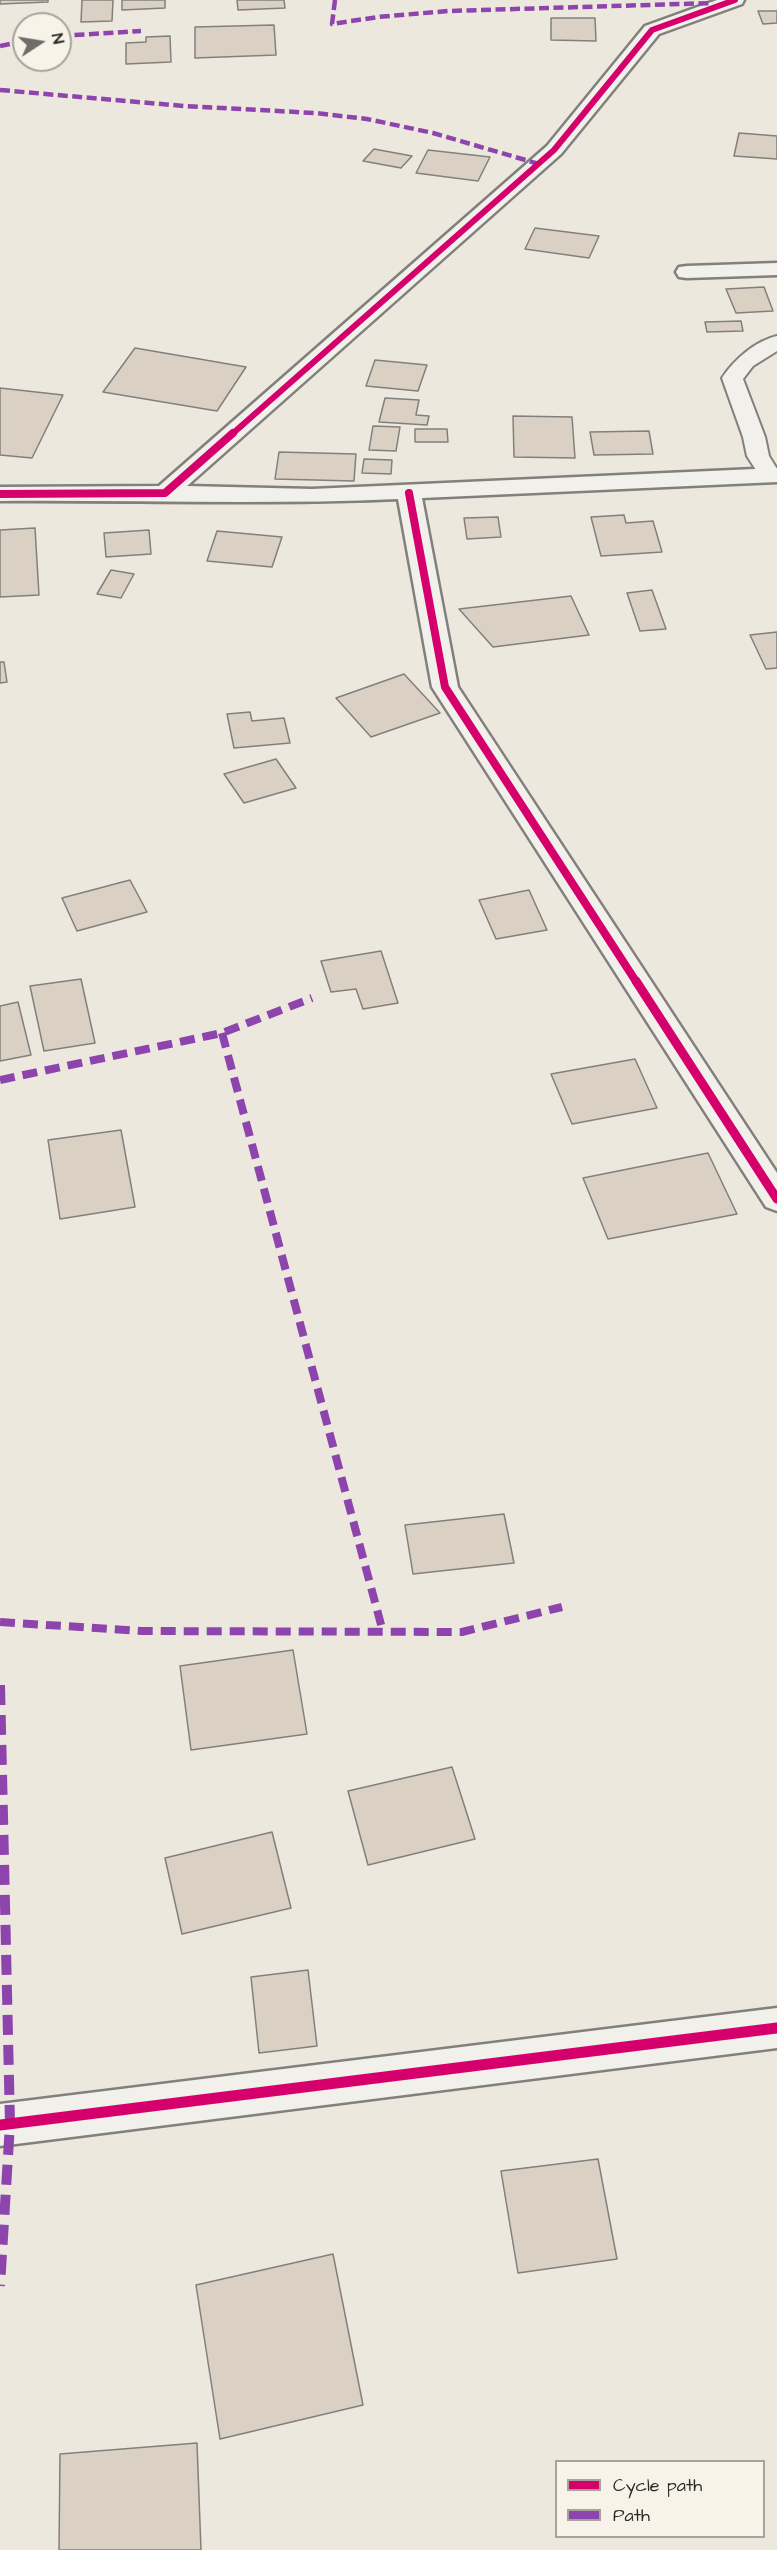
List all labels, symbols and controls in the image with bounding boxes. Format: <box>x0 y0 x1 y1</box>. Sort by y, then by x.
north arrow <box>12 12 72 72</box>
text: N <box>46 31 69 46</box>
legend <box>555 2460 765 2538</box>
text: Cycle path <box>613 2473 702 2498</box>
text: Path <box>613 2503 650 2528</box>

